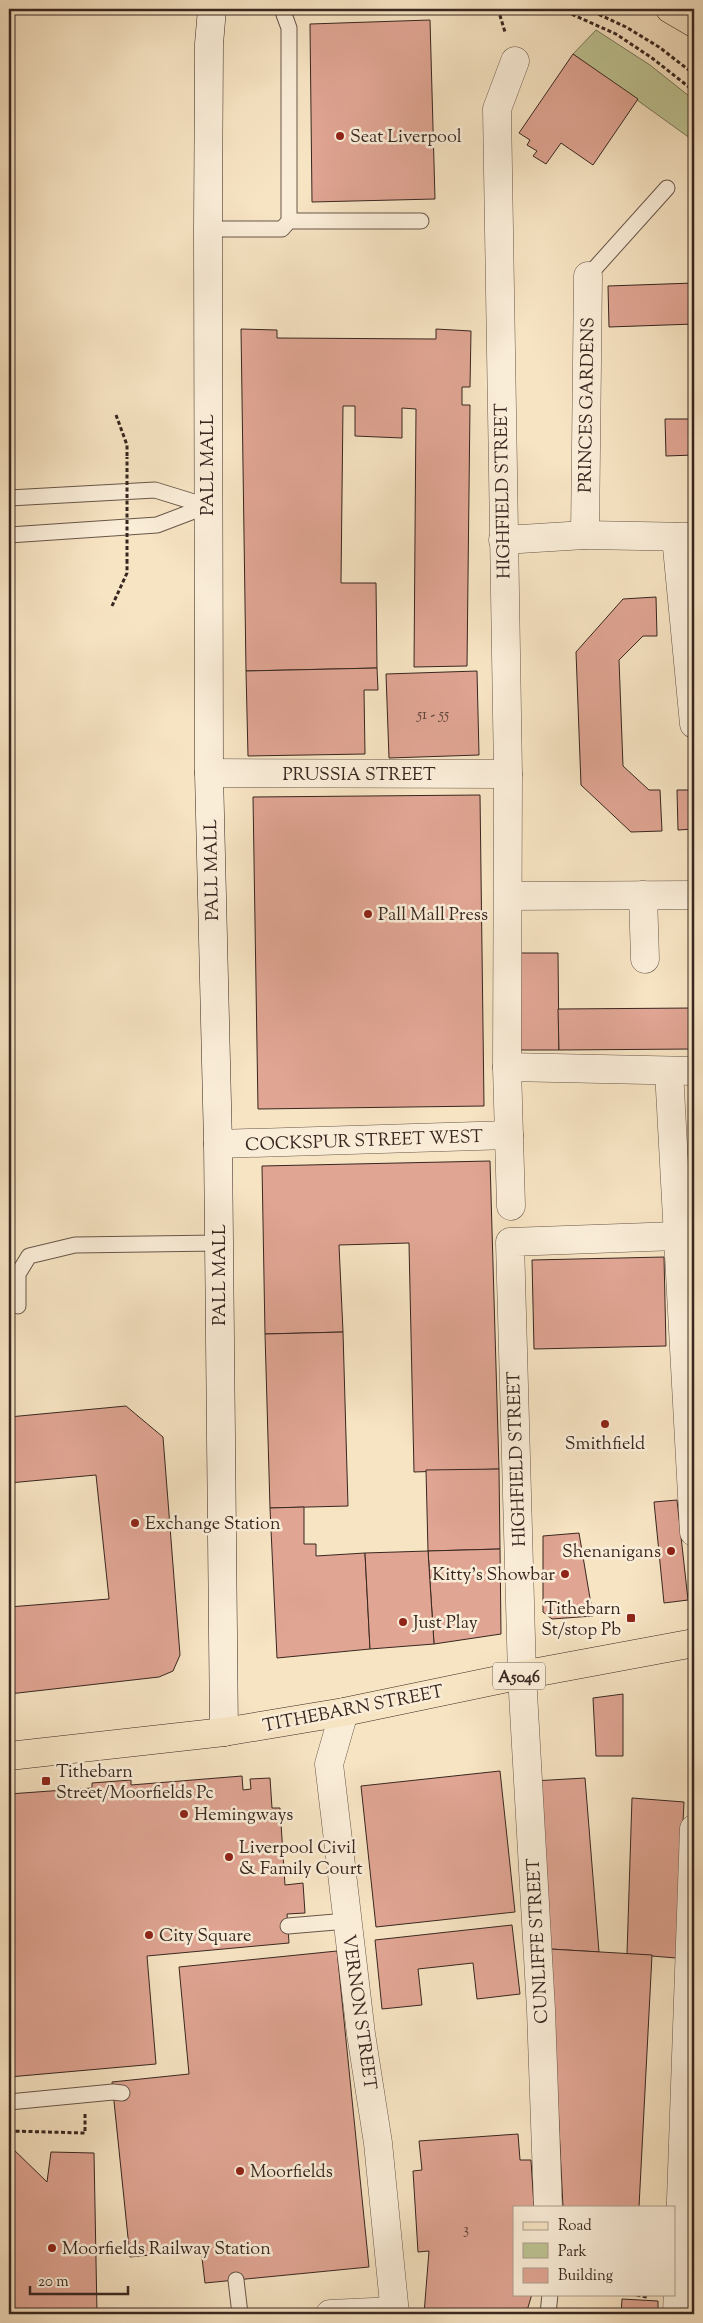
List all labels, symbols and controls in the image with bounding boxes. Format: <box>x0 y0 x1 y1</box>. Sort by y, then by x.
place label: Seat Liverpool <box>350 125 462 151</box>
marker: Seat Liverpool <box>334 130 346 142</box>
street label: PRINCES GARDENS <box>573 317 603 493</box>
street label: HIGHFIELD STREET <box>489 403 519 579</box>
street label: PALL MALL <box>196 414 222 516</box>
house number: 51 - 55 <box>416 705 449 726</box>
street label: PRUSSIA STREET <box>282 763 436 789</box>
street label: PALL MALL <box>199 819 227 921</box>
place label: Pall Mall Press <box>378 903 488 929</box>
marker: Pall Mall Press <box>362 908 374 920</box>
street label: COCKSPUR STREET WEST <box>245 1125 484 1159</box>
street label: PALL MALL <box>208 1224 234 1326</box>
street label: HIGHFIELD STREET <box>502 1370 534 1547</box>
marker: Smithfield <box>599 1418 611 1430</box>
place label: Smithfield <box>565 1432 645 1458</box>
place label: Exchange Station <box>145 1512 281 1538</box>
marker: Exchange Station <box>129 1517 141 1529</box>
place label: Shenanigans <box>562 1540 661 1566</box>
marker: Shenanigans <box>665 1545 677 1557</box>
place label: Kitty's Showbar <box>432 1563 555 1589</box>
marker: Kitty's Showbar <box>559 1568 571 1580</box>
place label: Tithebarn St/stop Pb <box>541 1597 621 1644</box>
place label: Just Play <box>412 1611 478 1637</box>
marker: Tithebarn St/stop Pb <box>625 1612 637 1624</box>
marker: Just Play <box>397 1616 409 1628</box>
road number: A5046 <box>493 1662 545 1690</box>
street label: TITHEBARN STREET <box>261 1680 446 1740</box>
place label: Tithebarn Street/Moorfields Pc <box>56 1760 214 1807</box>
marker: Tithebarn Street/Moorfields Pc <box>40 1775 52 1787</box>
place label: Hemingways <box>194 1803 293 1829</box>
marker: Hemingways <box>178 1808 190 1820</box>
place label: Liverpool Civil & Family Court <box>239 1836 363 1883</box>
marker: Liverpool Civil & Family Court <box>223 1851 235 1863</box>
street label: CUNLIFFE STREET <box>522 1857 556 2024</box>
place label: City Square <box>159 1924 251 1950</box>
marker: City Square <box>143 1929 155 1941</box>
street label: VERNON STREET <box>334 1933 382 2092</box>
place label: Moorfields <box>250 2160 333 2186</box>
marker: Moorfields <box>234 2165 246 2177</box>
legend <box>513 2206 676 2296</box>
text: Road <box>558 2216 592 2237</box>
house number: 3 <box>463 2220 469 2241</box>
place label: Moorfields Railway Station <box>62 2237 271 2263</box>
marker: Moorfields Railway Station <box>46 2242 58 2254</box>
text: Park <box>558 2242 587 2263</box>
scale bar <box>30 2263 128 2295</box>
text: Building <box>558 2266 613 2287</box>
text: 20 m <box>38 2272 69 2293</box>

